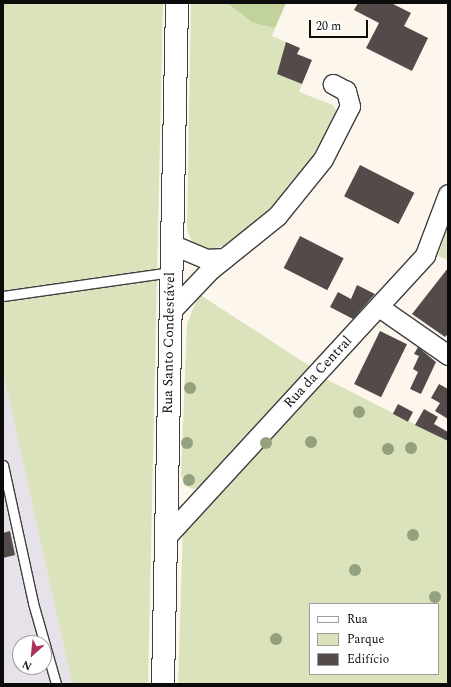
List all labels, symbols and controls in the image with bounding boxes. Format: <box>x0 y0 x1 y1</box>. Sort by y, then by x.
scale bar <box>311 12 370 38</box>
text: 20 m <box>316 17 341 36</box>
street label: Rua Santo Condestável <box>159 272 179 414</box>
street label: Rua da Central <box>280 332 356 412</box>
legend <box>309 603 439 675</box>
text: Rua <box>347 610 368 629</box>
text: Parque <box>347 630 384 649</box>
north arrow <box>12 635 52 675</box>
text: Edifício <box>347 650 389 669</box>
text: N <box>19 656 35 675</box>

